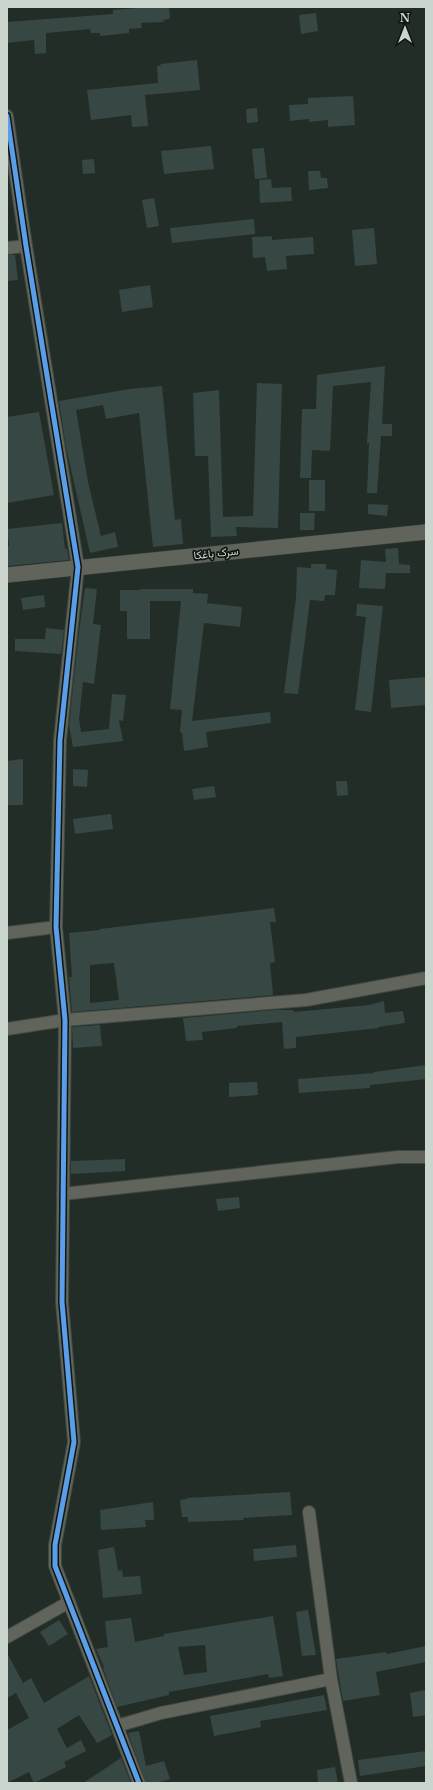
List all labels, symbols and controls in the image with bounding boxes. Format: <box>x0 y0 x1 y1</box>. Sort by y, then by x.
north arrow <box>385 8 425 48</box>
text: N <box>400 11 411 25</box>
street label: سرک باغکا <box>193 544 239 562</box>

